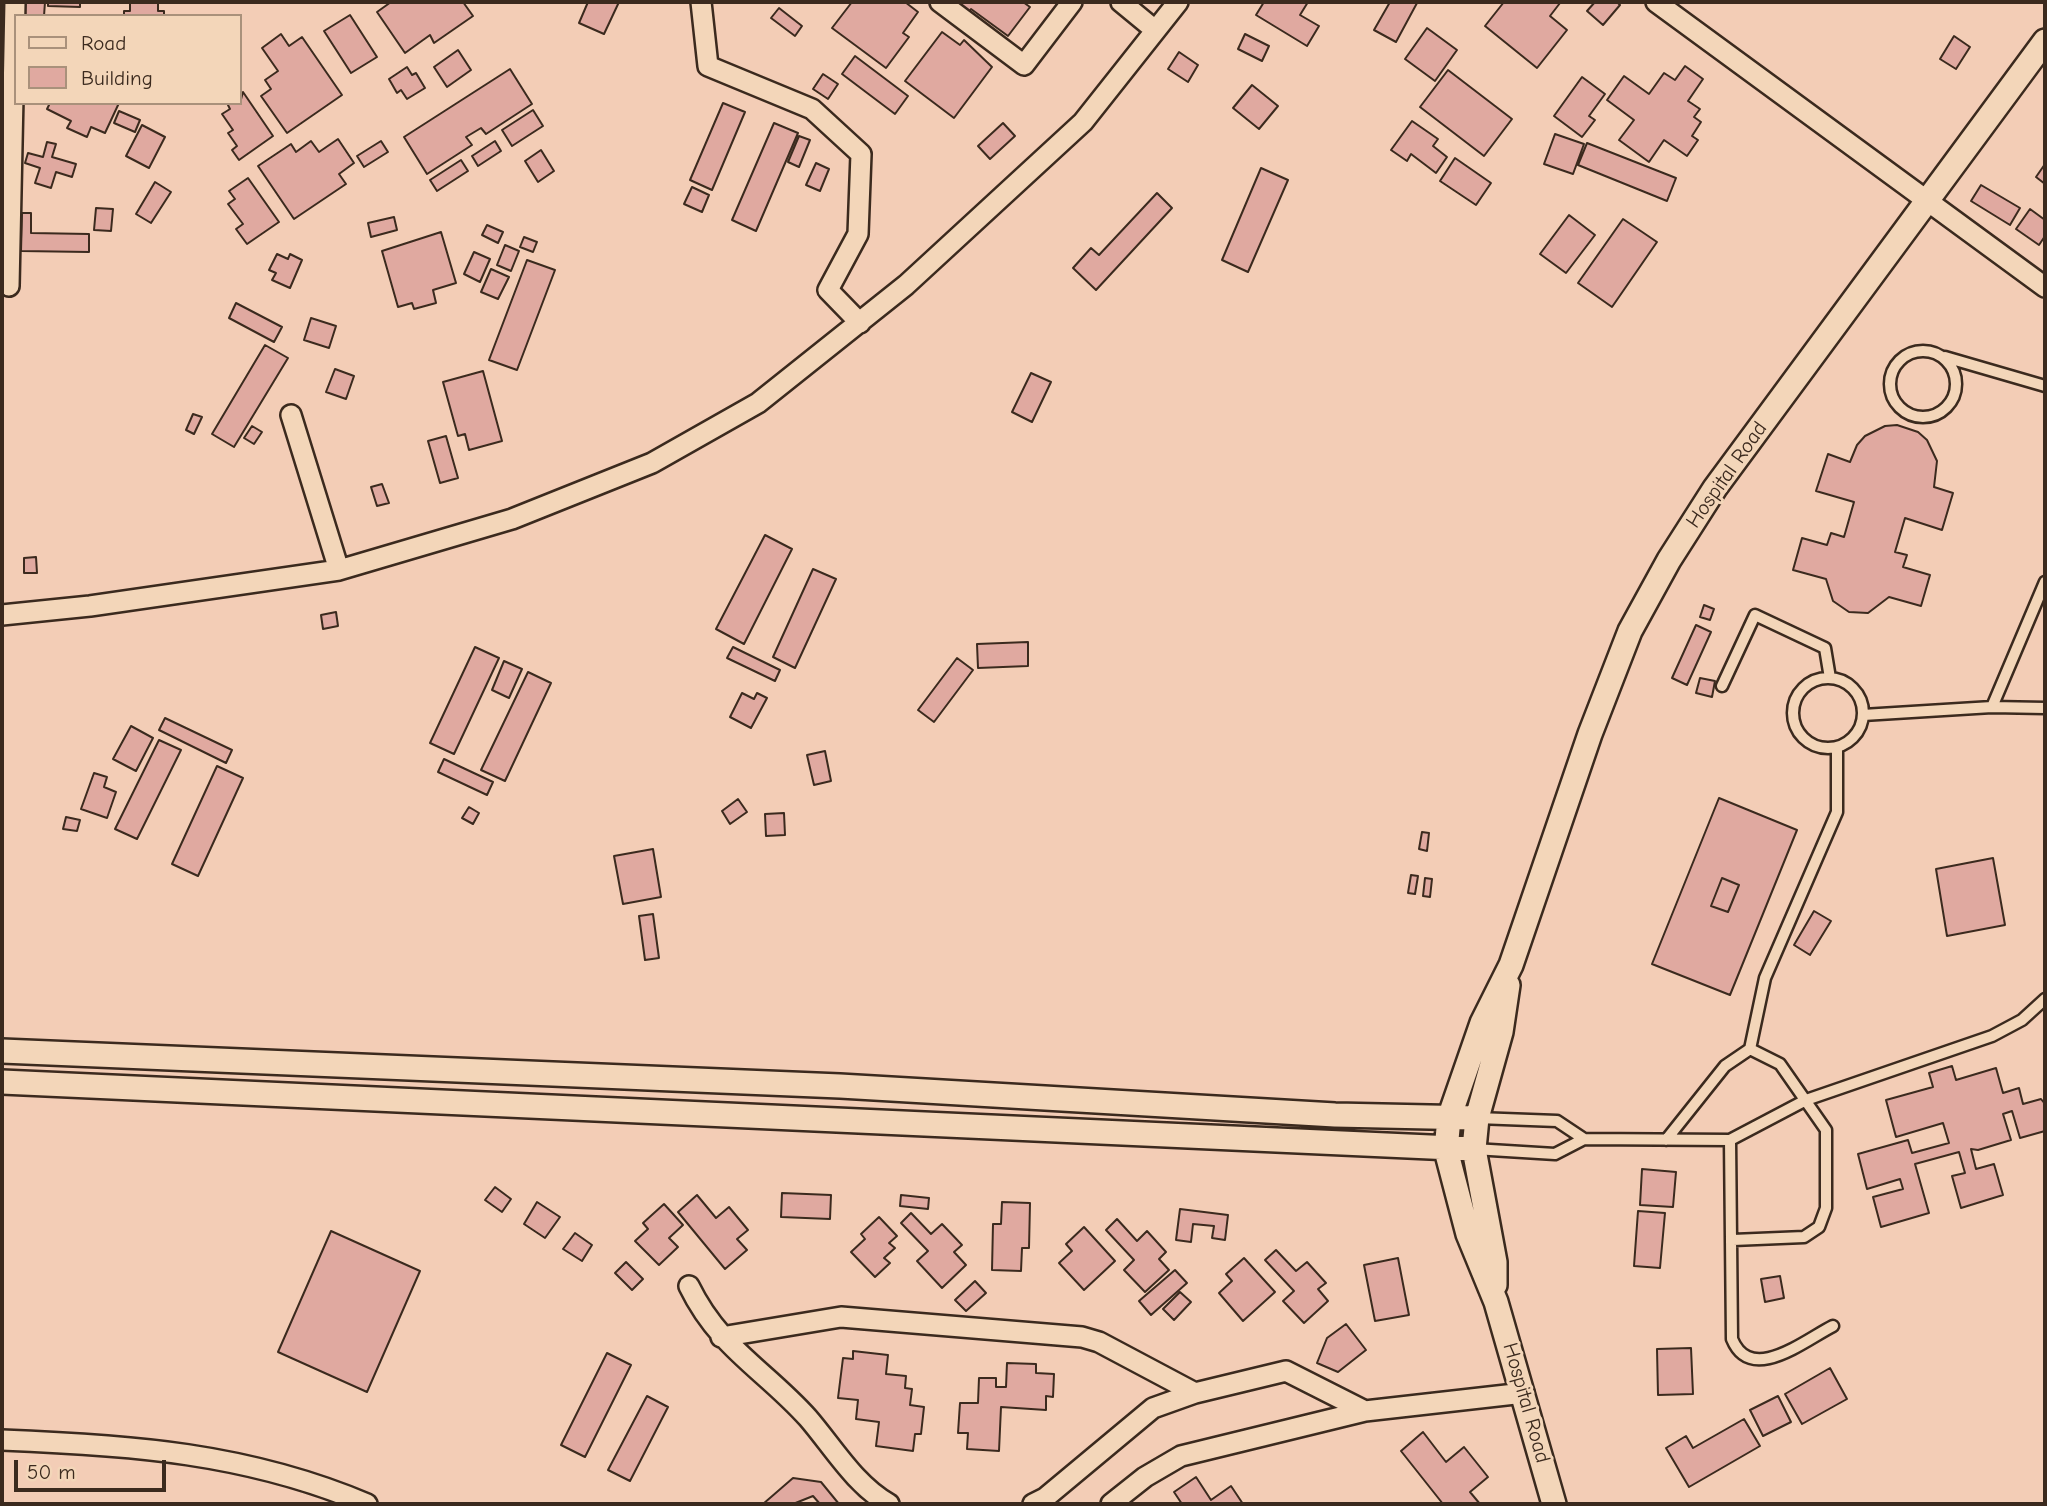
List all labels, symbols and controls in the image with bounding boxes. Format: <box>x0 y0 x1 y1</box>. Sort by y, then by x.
legend <box>14 14 242 105</box>
text: Road <box>81 31 126 55</box>
text: Building <box>81 66 153 90</box>
street label: Hospital Road <box>1681 417 1773 533</box>
street label: Hospital Road <box>1497 1340 1555 1466</box>
scale bar <box>18 1446 170 1490</box>
text: 50 m <box>27 1460 76 1484</box>

